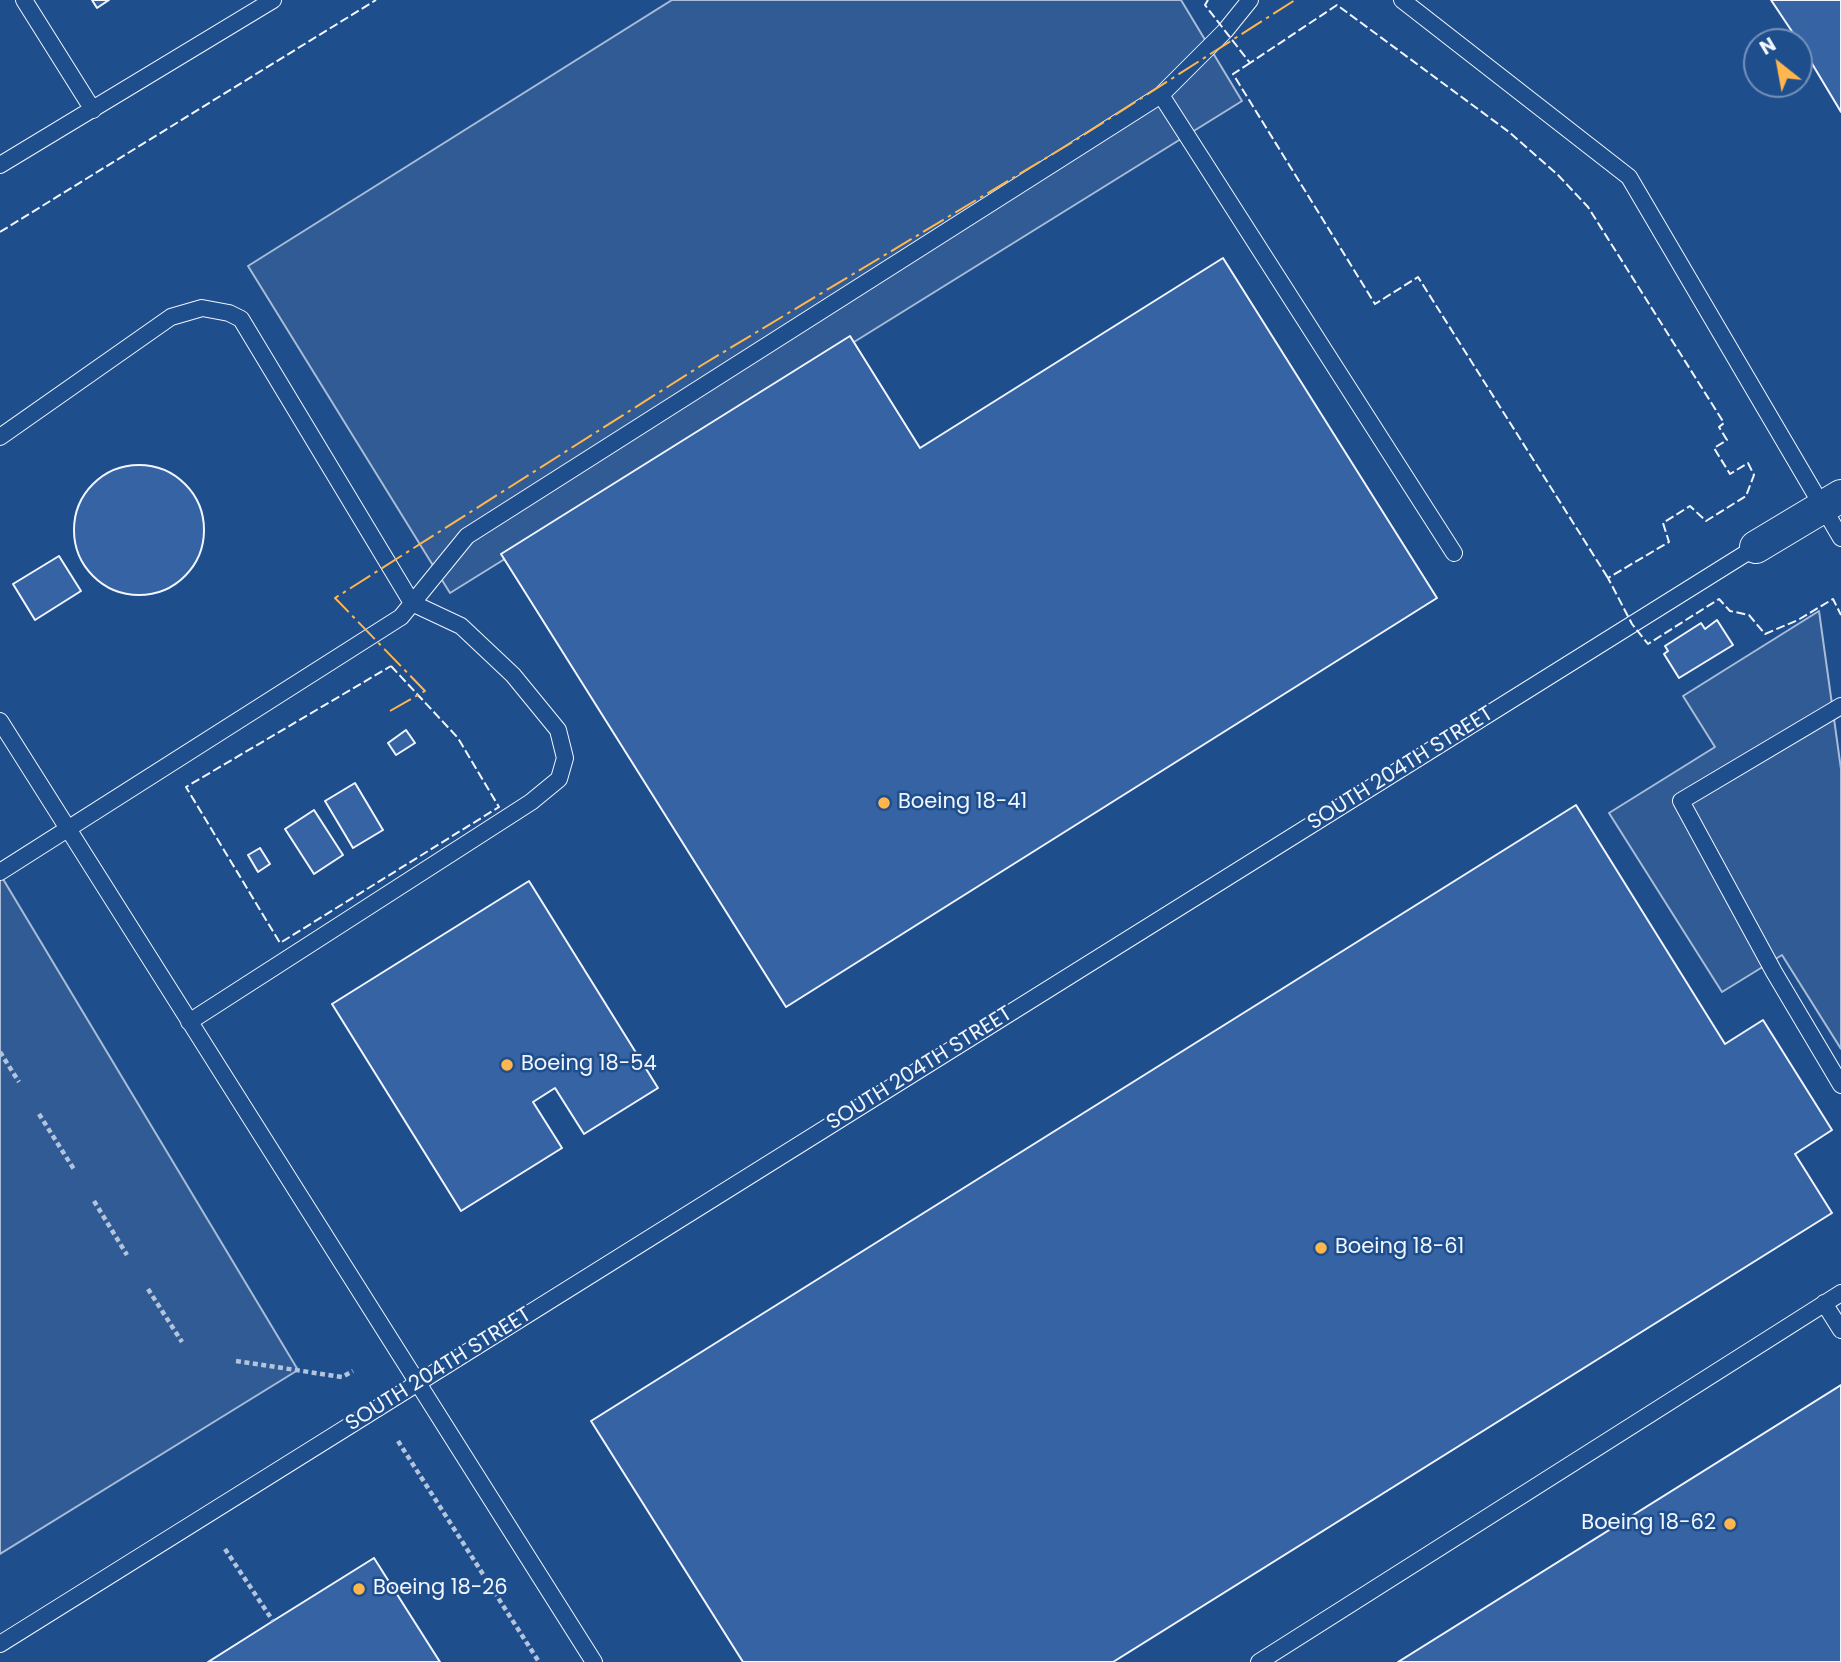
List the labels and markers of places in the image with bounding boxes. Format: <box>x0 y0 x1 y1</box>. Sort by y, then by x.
place label: Boeing 18-41 <box>898 790 1027 816</box>
marker: Boeing 18-41 <box>876 795 892 811</box>
place label: Boeing 18-54 <box>521 1052 657 1078</box>
marker: Boeing 18-54 <box>499 1057 515 1073</box>
place label: Boeing 18-61 <box>1335 1235 1464 1261</box>
marker: Boeing 18-61 <box>1313 1240 1329 1256</box>
place label: Boeing 18-62 <box>1581 1511 1716 1537</box>
marker: Boeing 18-62 <box>1722 1516 1738 1532</box>
place label: Boeing 18-26 <box>373 1576 508 1602</box>
marker: Boeing 18-26 <box>351 1581 367 1597</box>

